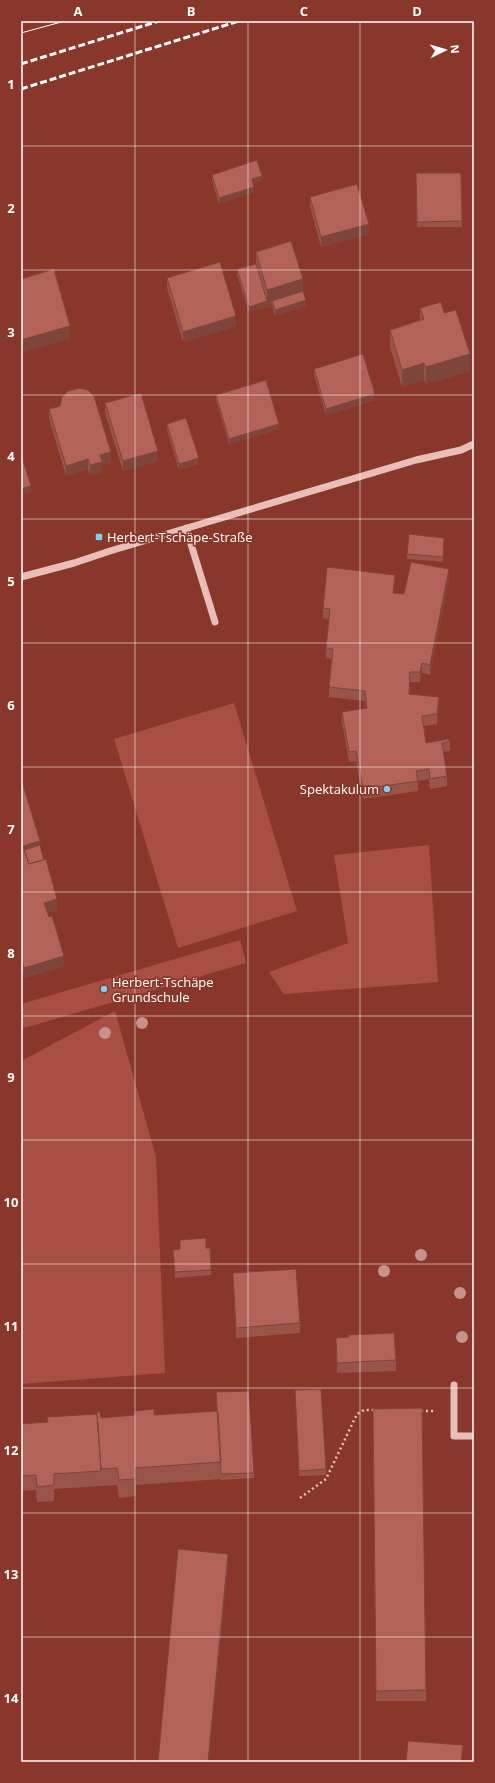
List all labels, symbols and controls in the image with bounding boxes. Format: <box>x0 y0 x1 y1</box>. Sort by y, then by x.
text: A <box>74 2 83 20</box>
text: B <box>187 2 196 20</box>
text: C <box>300 2 308 20</box>
text: D <box>412 2 422 20</box>
north arrow <box>425 30 465 70</box>
text: N <box>448 44 463 54</box>
text: 1 <box>7 75 15 93</box>
text: 2 <box>7 199 15 217</box>
text: 3 <box>7 323 15 341</box>
text: 4 <box>7 447 15 465</box>
place label: Herbert-Tschäpe-Straße <box>107 528 253 546</box>
marker: Herbert-Tschäpe-Straße <box>94 532 104 542</box>
text: 5 <box>7 572 15 590</box>
text: 6 <box>7 696 15 714</box>
place label: Spektakulum <box>300 780 379 798</box>
marker: Spektakulum <box>382 784 392 794</box>
text: 7 <box>7 820 15 838</box>
text: 8 <box>7 944 15 962</box>
place label: Herbert-Tschäpe Grundschule <box>112 973 214 1006</box>
marker: Herbert-Tschäpe Grundschule <box>99 984 109 994</box>
text: 9 <box>7 1068 15 1086</box>
text: 10 <box>4 1193 18 1211</box>
text: 11 <box>4 1317 18 1335</box>
text: 12 <box>4 1441 19 1459</box>
text: 13 <box>4 1565 18 1583</box>
text: 14 <box>4 1689 19 1707</box>

